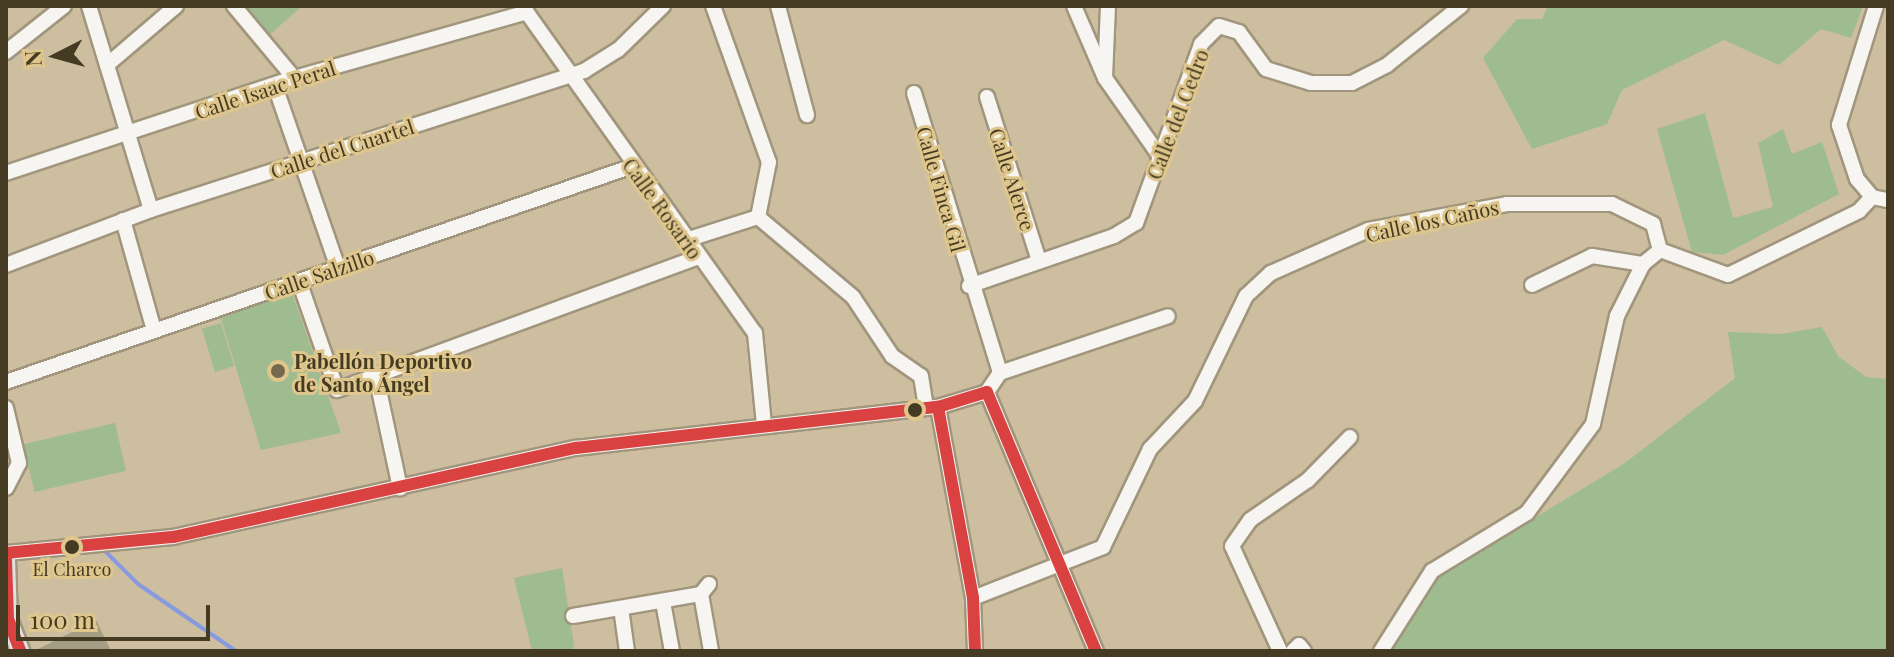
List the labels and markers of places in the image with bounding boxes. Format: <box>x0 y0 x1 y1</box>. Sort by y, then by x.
place label: Pabellón Deportivo de Santo Ángel <box>294 348 472 395</box>
marker: Pabellón Deportivo de Santo Ángel <box>269 362 287 380</box>
unlabelled marker <box>907 402 923 418</box>
marker: El Charco <box>64 539 80 555</box>
place label: El Charco <box>33 558 111 580</box>

